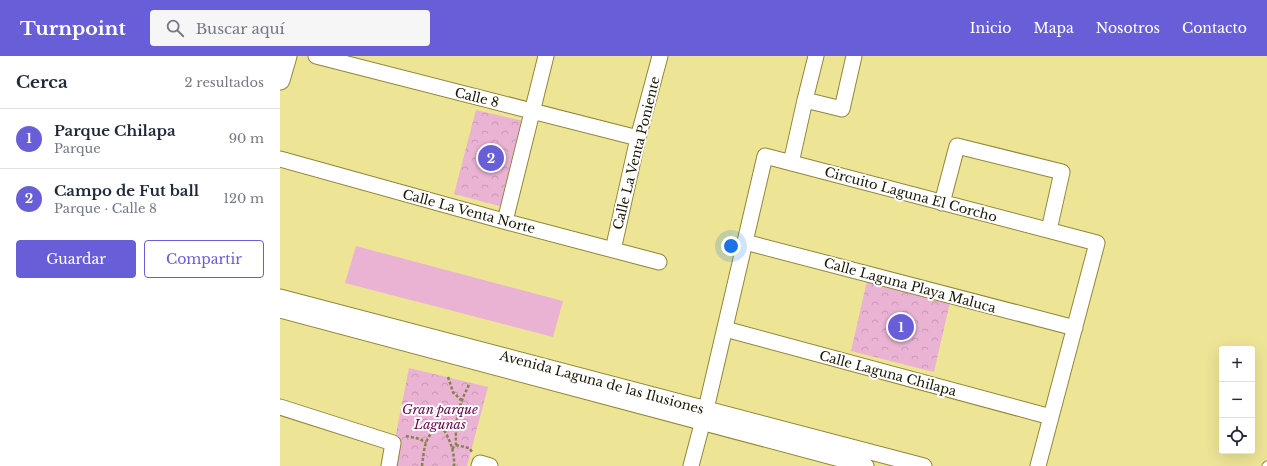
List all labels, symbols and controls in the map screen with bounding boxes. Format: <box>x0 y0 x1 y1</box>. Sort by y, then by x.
search box <box>150 10 430 46</box>
text: Turnpoint <box>20 17 126 40</box>
icon: search <box>164 17 186 39</box>
text: Buscar aquí <box>196 19 285 38</box>
text: Inicio <box>970 19 1011 37</box>
text: Mapa <box>1033 19 1074 37</box>
text: Nosotros <box>1096 19 1160 37</box>
text: Contacto <box>1182 19 1247 37</box>
text: Cerca <box>16 72 68 93</box>
text: 2 resultados <box>185 74 264 91</box>
street label: Calle La Venta Poniente <box>609 75 664 232</box>
street label: Calle 8 <box>453 84 501 111</box>
text: Parque Chilapa <box>54 121 176 140</box>
text: 1 <box>26 130 32 147</box>
text: 90 m <box>229 130 264 147</box>
text: Parque <box>54 140 101 157</box>
pin: 2 <box>478 143 504 173</box>
street label: Circuito Laguna El Corcho <box>823 163 999 226</box>
text: Campo de Fut ball <box>54 181 199 200</box>
street label: Calle La Venta Norte <box>401 186 537 237</box>
text: 2 <box>25 190 33 207</box>
text: 120 m <box>223 190 264 207</box>
text: Parque · Calle 8 <box>54 200 157 217</box>
your location <box>721 236 741 256</box>
button: Guardar <box>16 240 136 278</box>
button: Compartir <box>144 240 264 278</box>
street label: Calle Laguna Playa Maluca <box>822 254 999 317</box>
pin: 1 <box>888 312 914 342</box>
map controls <box>1219 346 1255 454</box>
button: + <box>1219 346 1255 382</box>
street label: Avenida Laguna de las Ilusiones <box>497 347 706 418</box>
street label: Calle Laguna Chilapa <box>817 347 959 400</box>
button: − <box>1219 382 1255 418</box>
park label: Gran parque Lagunas <box>402 401 478 433</box>
button: locate <box>1219 418 1255 454</box>

